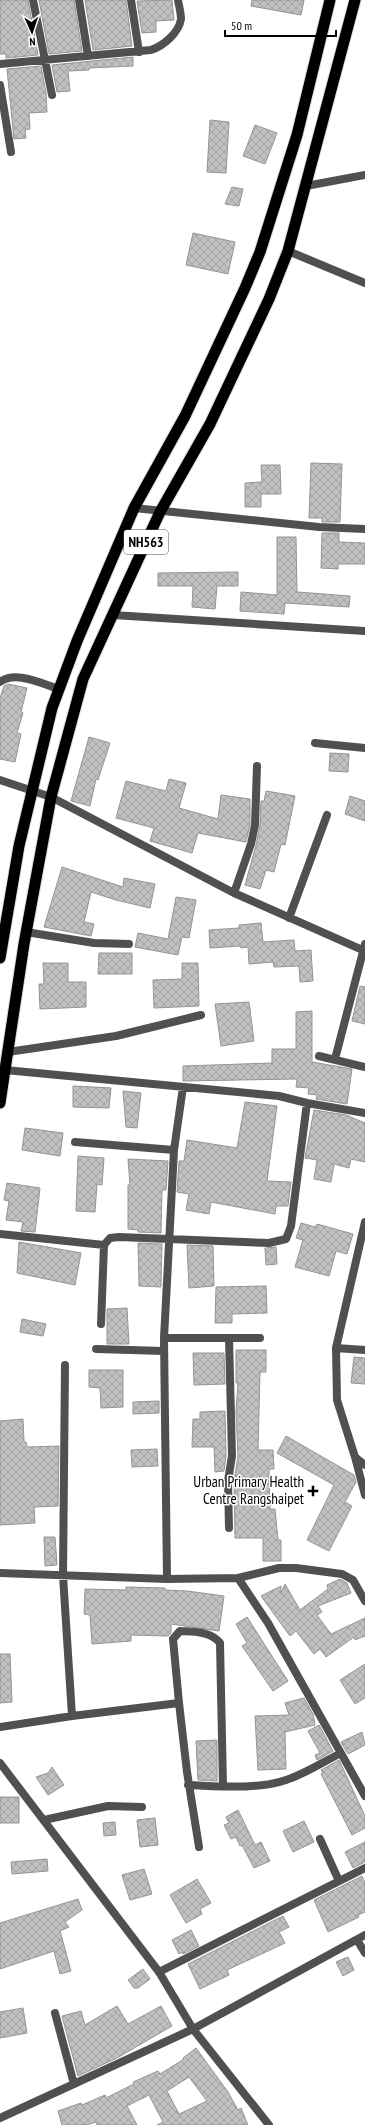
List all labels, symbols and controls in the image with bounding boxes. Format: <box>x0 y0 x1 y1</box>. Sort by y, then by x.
north arrow <box>12 12 52 52</box>
scale bar <box>225 12 336 38</box>
text: 50 m <box>231 18 252 33</box>
text: N <box>29 35 36 49</box>
road number: NH563 <box>124 530 168 554</box>
place label: Urban Primary Health Centre Rangshaipet <box>193 1472 304 1508</box>
marker: Urban Primary Health Centre Rangshaipet <box>307 1485 319 1497</box>

